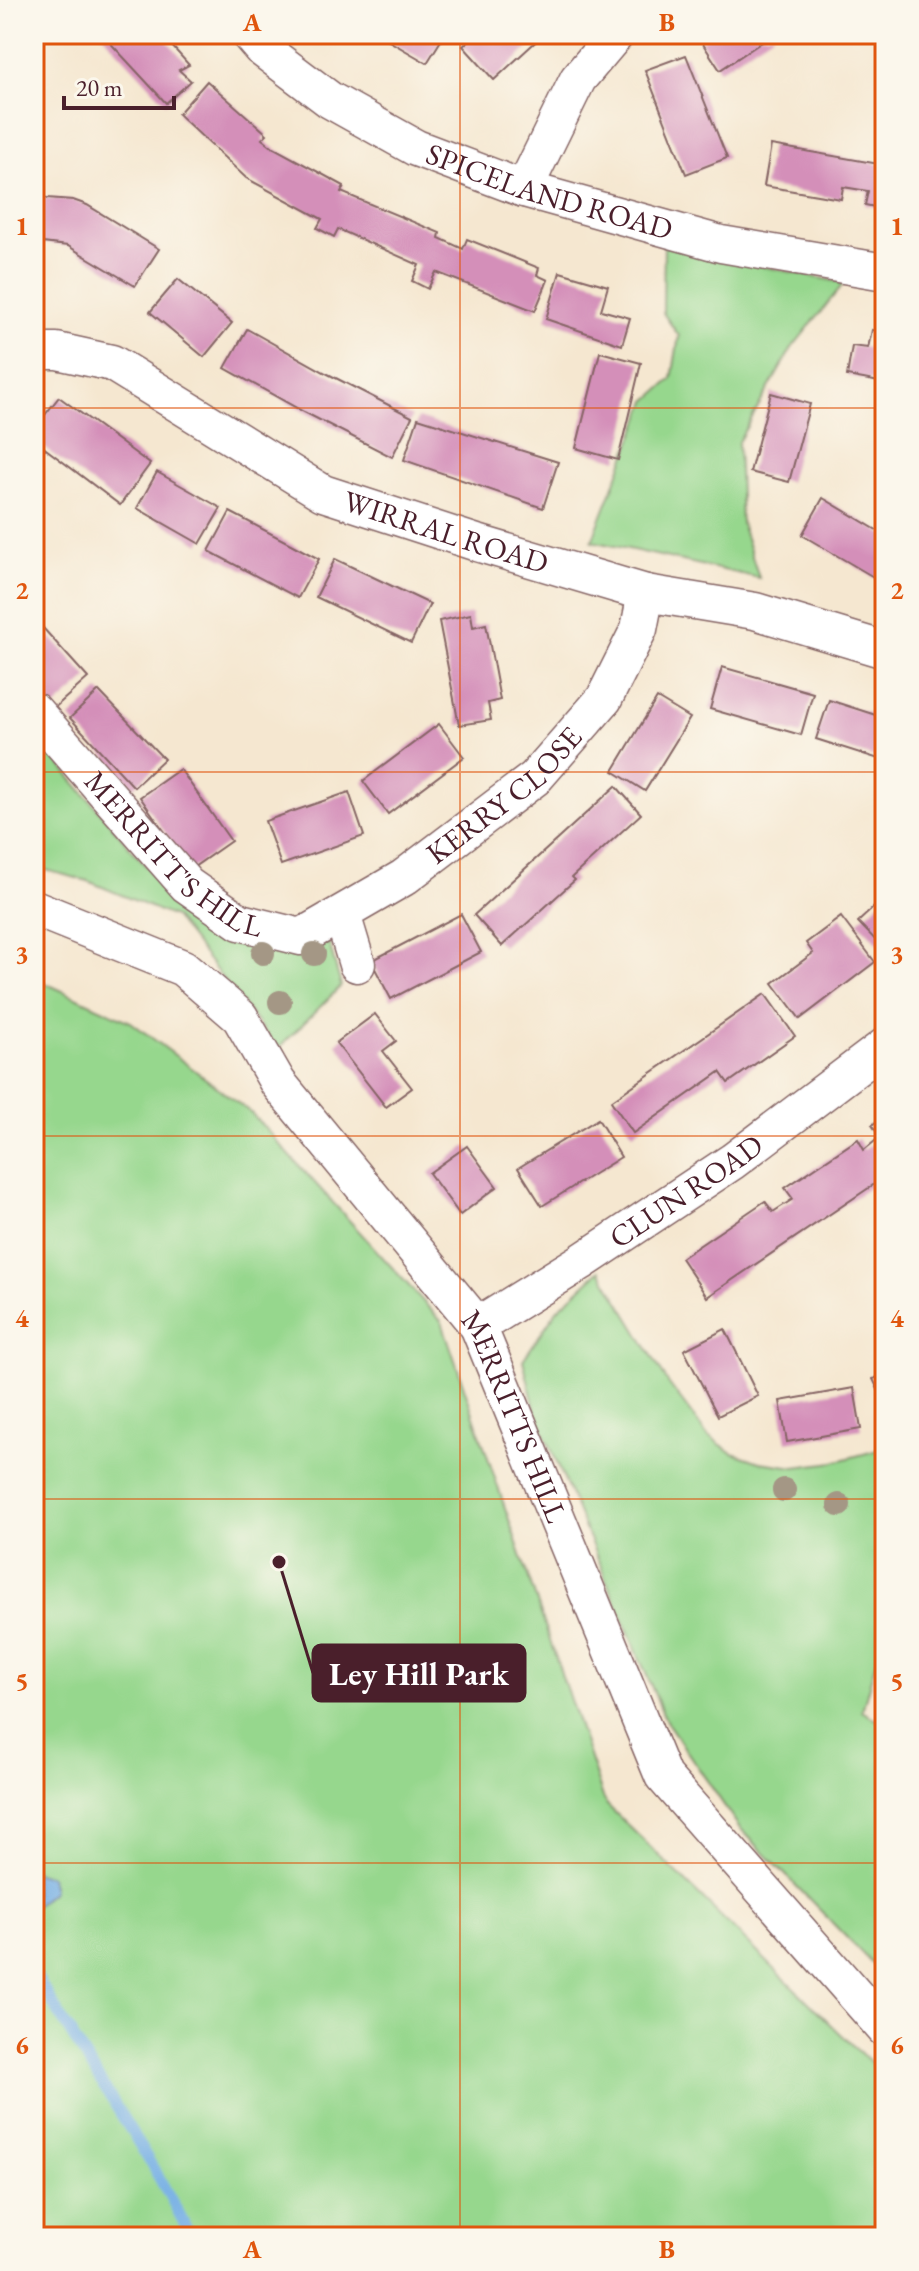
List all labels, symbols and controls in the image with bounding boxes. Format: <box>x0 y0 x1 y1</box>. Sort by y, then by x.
text: A <box>242 5 262 39</box>
text: B <box>659 5 675 39</box>
scale bar <box>64 60 174 110</box>
text: 20 m <box>76 72 123 103</box>
street label: SPICELAND ROAD <box>421 134 677 249</box>
text: 1 <box>15 209 29 243</box>
text: 1 <box>890 209 904 243</box>
street label: WIRRAL ROAD <box>339 481 553 582</box>
text: 2 <box>15 573 29 607</box>
text: 2 <box>890 573 904 607</box>
street label: KERRY CLOSE <box>418 718 590 873</box>
street label: MERRITT'S HILL <box>76 762 267 946</box>
text: 3 <box>15 937 29 971</box>
text: 3 <box>890 937 904 971</box>
street label: CLUN ROAD <box>602 1125 771 1257</box>
text: 4 <box>15 1301 29 1335</box>
street label: MERRITTS HILL <box>453 1301 577 1529</box>
text: 4 <box>890 1301 904 1335</box>
callout: Ley Hill Park <box>313 1645 525 1701</box>
text: Ley Hill Park <box>329 1653 509 1695</box>
text: 5 <box>15 1664 29 1698</box>
text: 5 <box>890 1664 904 1698</box>
text: 6 <box>15 2028 29 2062</box>
text: 6 <box>890 2028 904 2062</box>
text: A <box>242 2232 262 2266</box>
text: B <box>659 2232 675 2266</box>

